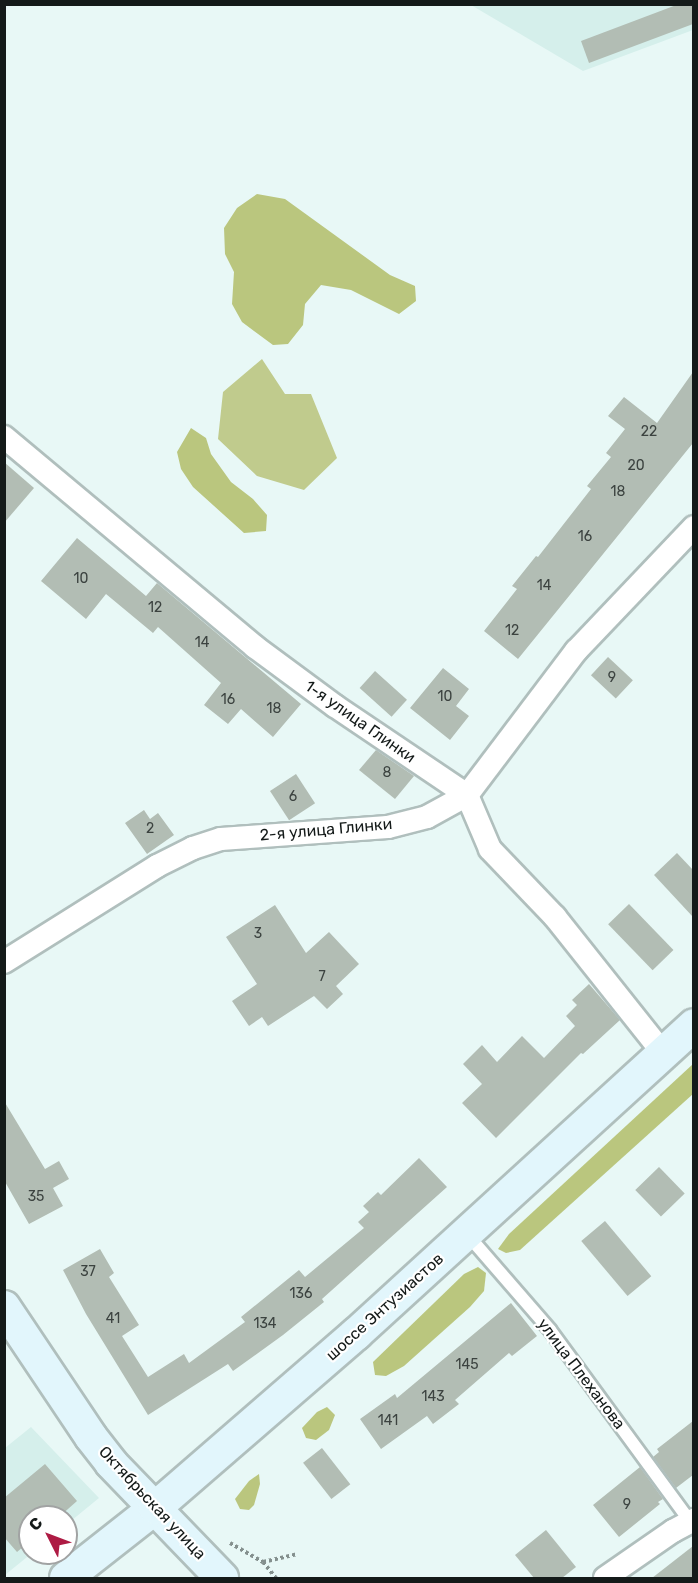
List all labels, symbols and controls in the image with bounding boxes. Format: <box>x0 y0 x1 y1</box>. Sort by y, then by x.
house number: 22 <box>641 424 657 440</box>
house number: 20 <box>627 458 645 474</box>
house number: 18 <box>611 484 625 500</box>
house number: 16 <box>578 529 592 545</box>
house number: 10 <box>74 571 88 587</box>
house number: 14 <box>537 578 551 594</box>
house number: 12 <box>148 600 162 616</box>
house number: 12 <box>505 623 519 639</box>
house number: 14 <box>195 635 209 651</box>
house number: 9 <box>608 670 616 686</box>
street label: 1-я улица Глинки <box>301 677 419 767</box>
house number: 10 <box>438 689 452 705</box>
house number: 16 <box>221 692 235 708</box>
house number: 18 <box>267 701 281 717</box>
house number: 8 <box>383 765 391 781</box>
house number: 6 <box>289 789 297 805</box>
street label: 2-я улица Глинки <box>259 815 393 845</box>
house number: 2 <box>146 821 154 837</box>
house number: 3 <box>254 926 262 942</box>
house number: 7 <box>318 969 326 985</box>
house number: 35 <box>28 1189 44 1205</box>
street label: шоссе Энтузиастов <box>322 1249 448 1365</box>
house number: 37 <box>80 1264 96 1280</box>
house number: 136 <box>290 1286 312 1302</box>
house number: 41 <box>106 1311 120 1327</box>
street label: улица Плеханова <box>533 1315 629 1433</box>
house number: 134 <box>253 1316 277 1332</box>
house number: 145 <box>455 1357 479 1373</box>
house number: 143 <box>421 1389 445 1405</box>
house number: 141 <box>378 1413 398 1429</box>
street label: Октябрьская улица <box>94 1442 210 1564</box>
house number: 9 <box>623 1497 631 1513</box>
north arrow <box>18 1505 78 1565</box>
text: С <box>25 1513 47 1534</box>

